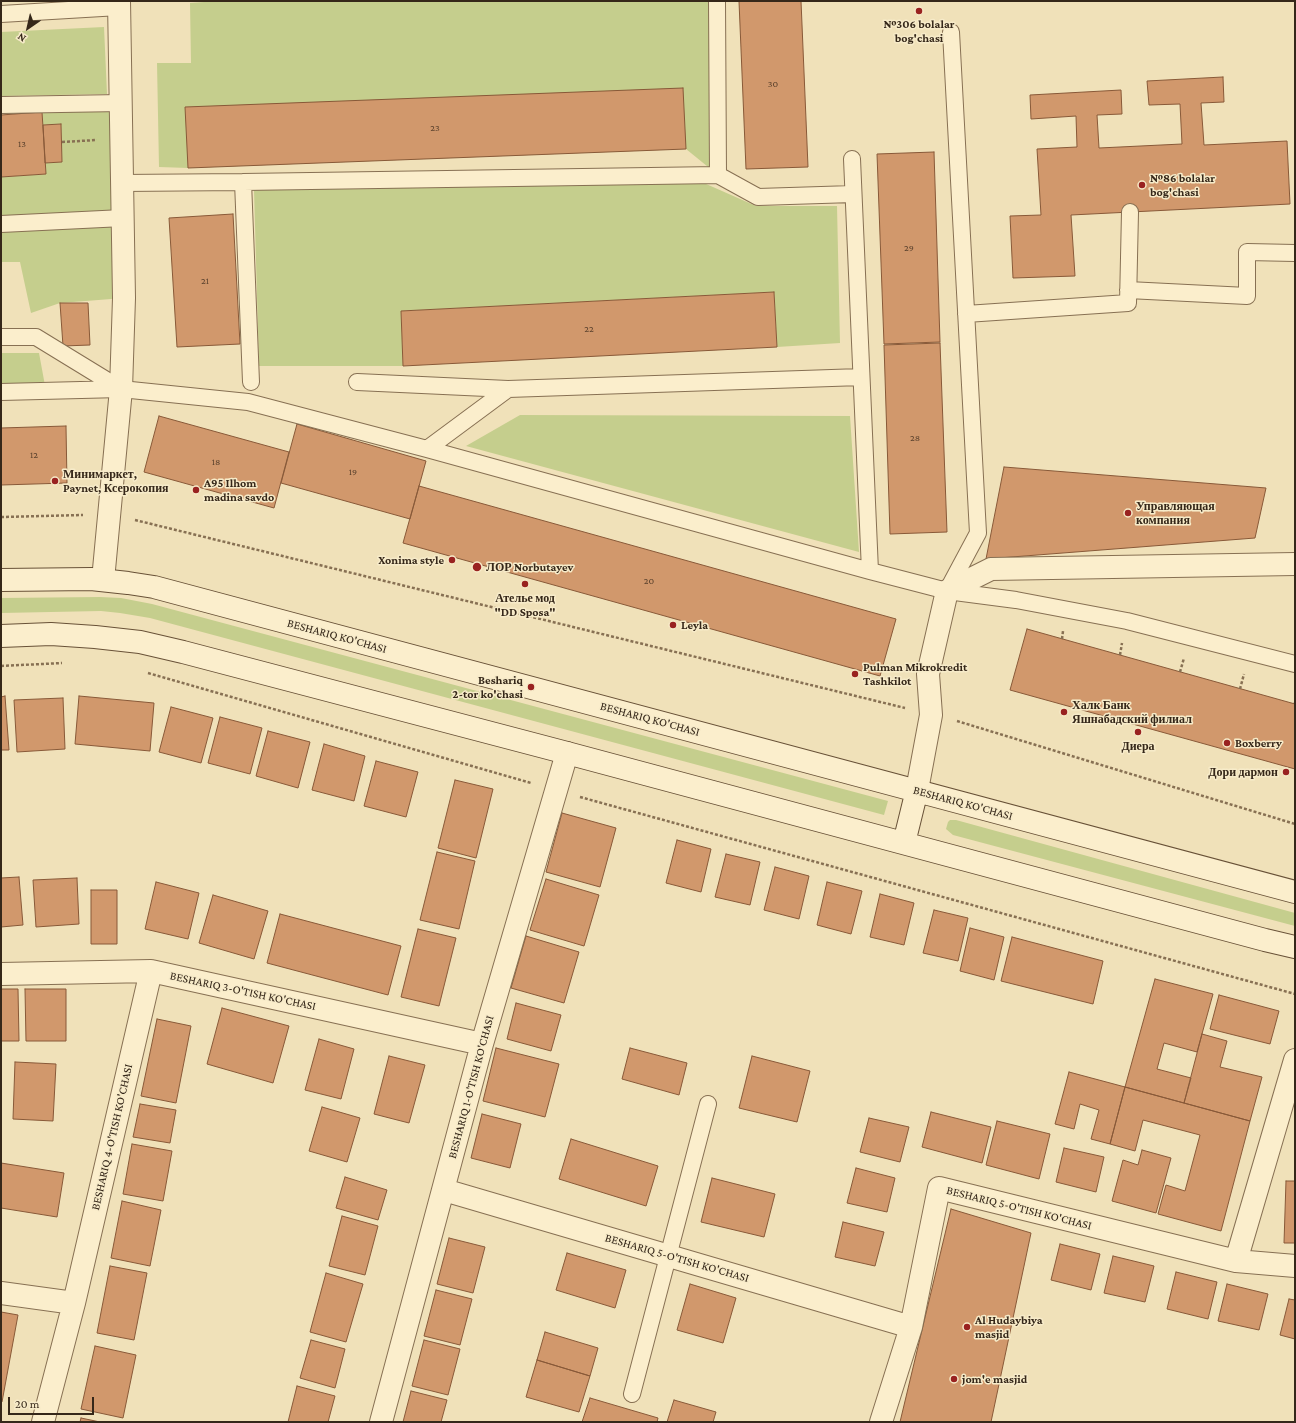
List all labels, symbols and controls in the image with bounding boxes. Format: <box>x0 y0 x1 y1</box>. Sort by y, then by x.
marker: №306 bolalar bog'chasi <box>914 6 924 16</box>
north arrow <box>8 8 48 48</box>
place label: №306 bolalar bog'chasi <box>883 17 955 45</box>
text: N <box>15 31 28 45</box>
house number: 30 <box>768 78 778 90</box>
house number: 23 <box>430 122 440 134</box>
house number: 13 <box>18 138 26 150</box>
place label: №86 bolalar bog'chasi <box>1150 171 1215 199</box>
marker: №86 bolalar bog'chasi <box>1137 180 1147 190</box>
house number: 29 <box>904 242 914 254</box>
house number: 21 <box>201 275 209 287</box>
house number: 22 <box>584 323 594 335</box>
house number: 28 <box>910 432 920 444</box>
house number: 12 <box>30 449 38 461</box>
house number: 18 <box>212 456 220 468</box>
house number: 19 <box>349 466 357 478</box>
place label: Минимаркет, Paynet, Ксерокопия <box>63 467 169 495</box>
marker: Минимаркет, Paynet, Ксерокопия <box>50 476 60 486</box>
place label: A95 Ilhom madina savdo <box>204 476 274 504</box>
marker: A95 Ilhom madina savdo <box>191 485 201 495</box>
place label: Управляющая компания <box>1136 499 1215 527</box>
marker: Управляющая компания <box>1123 508 1133 518</box>
place label: Xonima style <box>378 553 444 567</box>
marker: Xonima style <box>447 555 457 565</box>
place label: ЛОР Norbutayev <box>486 560 573 574</box>
marker: ЛОР Norbutayev <box>471 561 483 573</box>
house number: 20 <box>644 575 654 587</box>
marker: Ателье мод "DD Sposa" <box>520 579 530 589</box>
place label: Ателье мод "DD Sposa" <box>495 591 555 619</box>
street label: BESHARIQ KO'CHASI <box>286 616 388 656</box>
place label: Leyla <box>681 618 708 632</box>
marker: Leyla <box>668 620 678 630</box>
place label: Pulman Mikrokredit Tashkilot <box>863 660 967 688</box>
marker: Pulman Mikrokredit Tashkilot <box>850 669 860 679</box>
place label: Beshariq 2-tor ko'chasi <box>452 673 523 701</box>
marker: Beshariq 2-tor ko'chasi <box>526 682 536 692</box>
place label: Халк Банк Яшнабадский филиал <box>1072 698 1192 726</box>
street label: BESHARIQ KO'CHASI <box>599 699 701 739</box>
marker: Халк Банк Яшнабадский филиал <box>1059 707 1069 717</box>
marker: Диера <box>1133 727 1143 737</box>
place label: Boxberry <box>1235 736 1282 750</box>
marker: Boxberry <box>1222 738 1232 748</box>
place label: Диера <box>1121 739 1155 753</box>
place label: Дори дармон <box>1208 765 1278 779</box>
marker: Дори дармон <box>1281 767 1291 777</box>
street label: BESHARIQ KO'CHASI <box>912 783 1014 823</box>
street label: BESHARIQ 3-O'TISH KO'CHASI <box>169 968 317 1014</box>
street label: BESHARIQ 1-O'TISH KO'CHASI <box>445 1014 497 1160</box>
street label: BESHARIQ 4-O'TISH KO'CHASI <box>88 1063 136 1211</box>
street label: BESHARIQ 5-O'TISH KO'CHASI <box>945 1183 1093 1233</box>
street label: BESHARIQ 5-O'TISH KO'CHASI <box>603 1231 751 1285</box>
place label: Al Hudaybiya masjid <box>975 1313 1043 1341</box>
marker: Al Hudaybiya masjid <box>962 1322 972 1332</box>
place label: jom'e masjid <box>962 1372 1027 1386</box>
marker: jom'e masjid <box>949 1374 959 1384</box>
scale bar <box>10 1389 96 1415</box>
text: 20 m <box>15 1397 39 1411</box>

